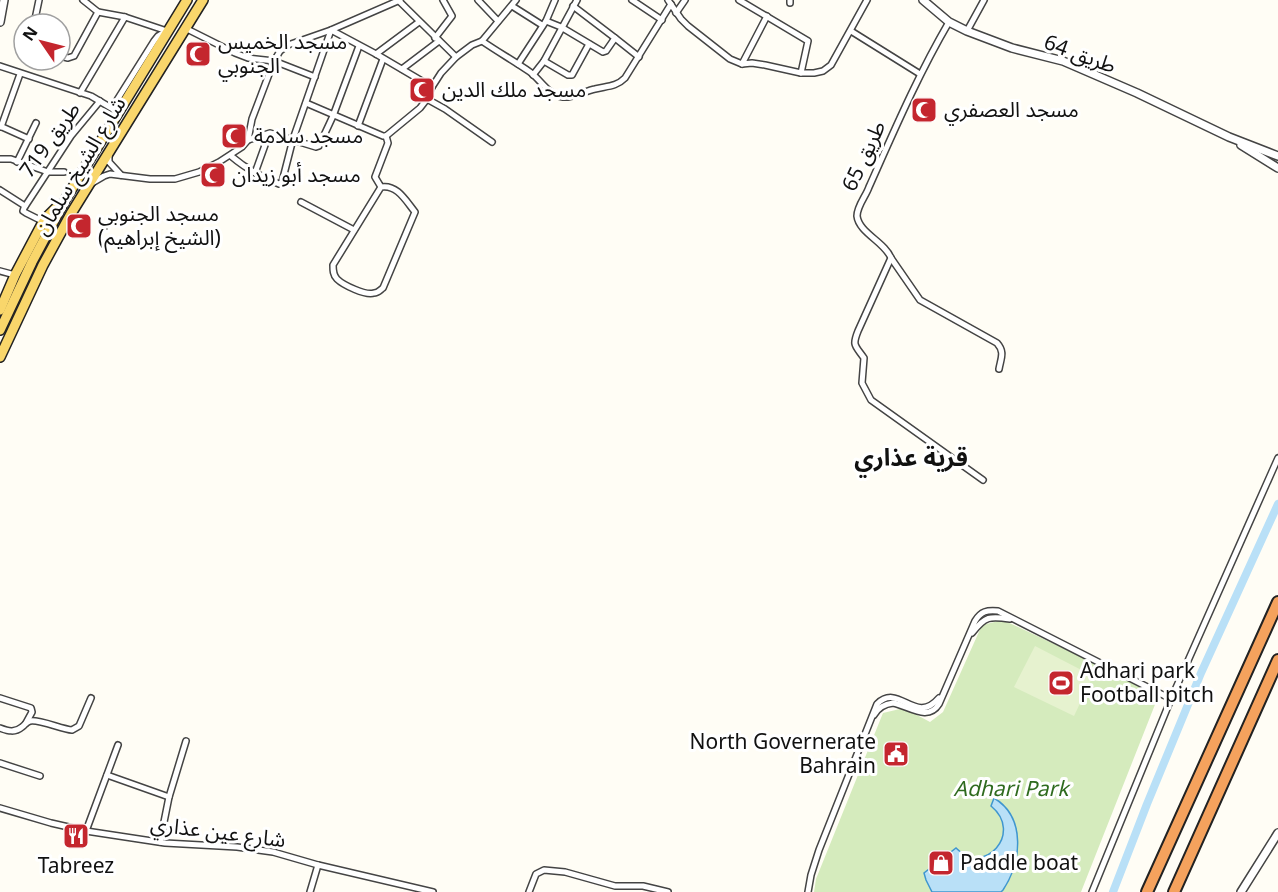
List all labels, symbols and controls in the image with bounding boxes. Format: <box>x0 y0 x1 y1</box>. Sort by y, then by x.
north arrow <box>12 12 72 72</box>
text: N <box>13 19 48 49</box>
place label: مسجد الخميس الجنوبي <box>218 20 347 88</box>
street label: طريق 64 <box>1037 21 1123 87</box>
mosque icon: مسجد الخميس الجنوبي <box>183 39 213 69</box>
place label: مسجد ملك الدين <box>442 68 586 112</box>
mosque icon: مسجد ملك الدين <box>407 75 437 105</box>
street label: شارع الشيخ سلمان <box>21 87 139 245</box>
place label: مسجد العصفري <box>944 88 1079 132</box>
street label: طريق 719 <box>7 92 93 188</box>
mosque icon: مسجد العصفري <box>909 95 939 125</box>
street label: طريق 65 <box>828 113 900 199</box>
place label: مسجد سلامة <box>254 114 363 158</box>
mosque icon: مسجد سلامة <box>219 121 249 151</box>
place label: مسجد أبو زيدان <box>232 153 361 197</box>
mosque icon: مسجد أبو زيدان <box>198 160 228 190</box>
place label: مسجد الجنوبي (الشيخ إبراهيم) <box>98 192 221 260</box>
mosque icon: مسجد الجنوبي (الشيخ إبراهيم) <box>64 211 94 241</box>
district label: قرية عذاري <box>854 433 968 484</box>
place label: Adhari park Football pitch <box>1080 649 1214 717</box>
sports icon: Adhari park Football pitch <box>1046 668 1076 698</box>
place label: North Governerate Bahrain <box>690 720 876 788</box>
public building icon: North Governerate Bahrain <box>881 739 911 769</box>
park label: Adhari Park <box>953 767 1071 811</box>
street label: شارع عين عذاري <box>148 802 288 862</box>
restaurant icon: Tabreez <box>61 821 91 851</box>
place label: Paddle boat <box>960 841 1078 885</box>
place label: Tabreez <box>38 844 114 888</box>
shop icon: Paddle boat <box>926 848 956 878</box>

